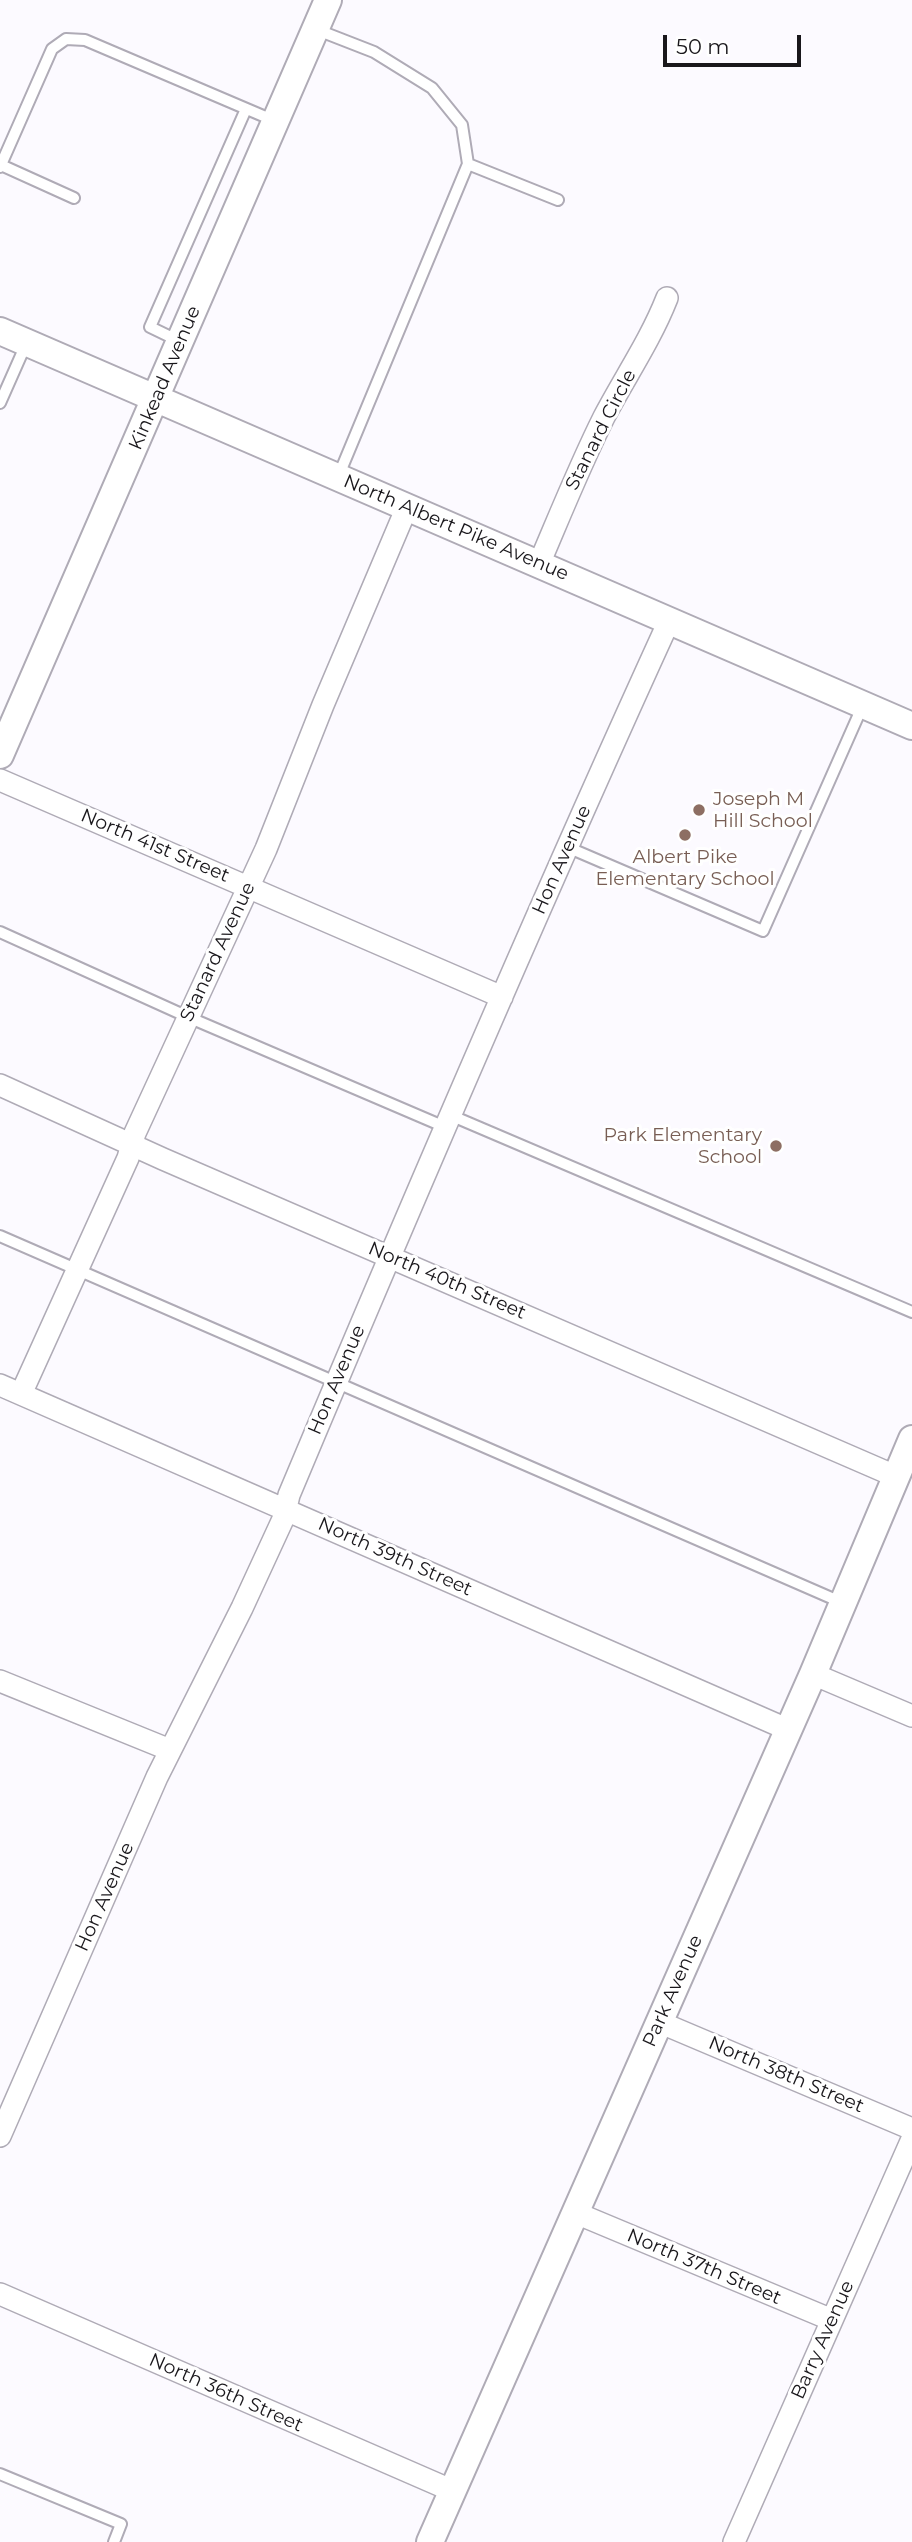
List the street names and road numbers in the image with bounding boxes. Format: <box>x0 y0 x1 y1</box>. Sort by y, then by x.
street label: Kinkead Avenue <box>124 302 206 454</box>
street label: Stanard Circle <box>561 366 641 494</box>
street label: North Albert Pike Avenue <box>340 470 572 586</box>
street label: Hon Avenue <box>528 802 596 918</box>
street label: North 41st Street <box>77 804 233 888</box>
street label: Stanard Avenue <box>176 879 260 1025</box>
street label: North 40th Street <box>365 1237 529 1325</box>
street label: Hon Avenue <box>304 1322 370 1438</box>
street label: North 39th Street <box>314 1513 476 1601</box>
street label: Hon Avenue <box>71 1839 139 1955</box>
street label: Park Avenue <box>638 1932 708 2050</box>
street label: North 38th Street <box>705 2032 867 2118</box>
street label: North 37th Street <box>624 2224 784 2310</box>
street label: Barry Avenue <box>787 2277 859 2403</box>
street label: North 36th Street <box>146 2349 306 2437</box>

